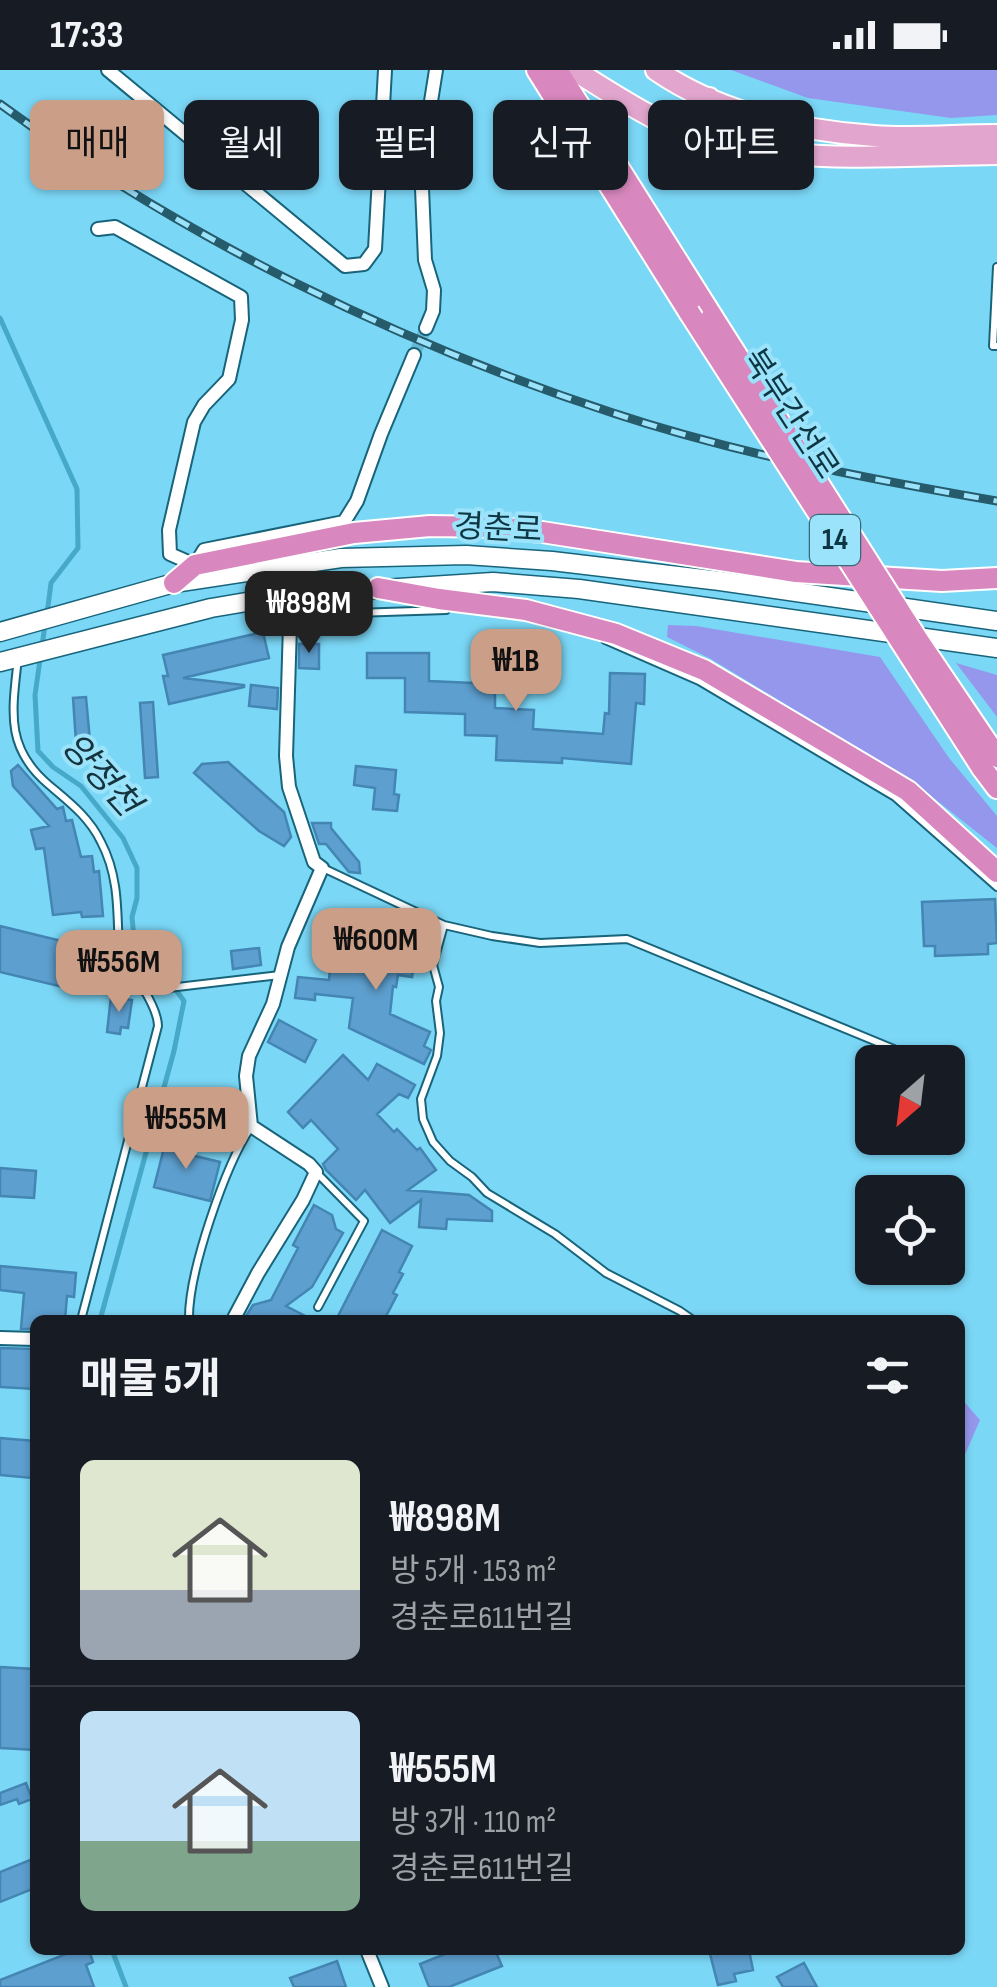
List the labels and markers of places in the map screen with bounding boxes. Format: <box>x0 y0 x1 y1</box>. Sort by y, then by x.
pin: ₩898M <box>239 571 379 656</box>
pin: ₩1B <box>468 629 564 714</box>
pin: ₩600M <box>306 908 446 993</box>
pin: ₩556M <box>49 930 189 1015</box>
pin: ₩555M <box>116 1087 256 1172</box>

